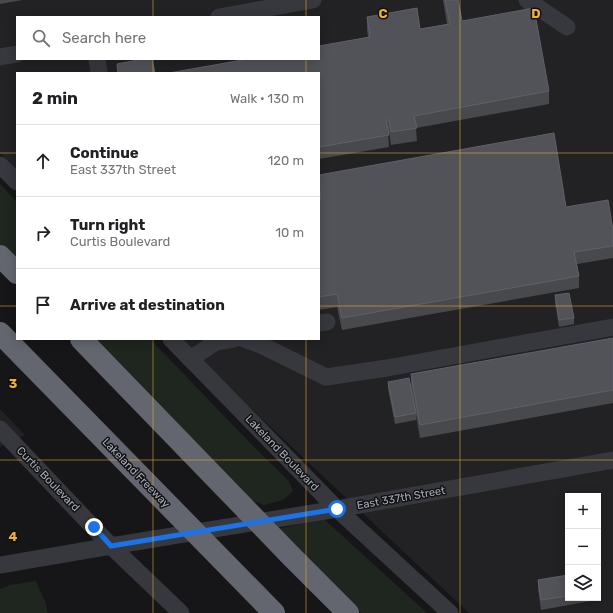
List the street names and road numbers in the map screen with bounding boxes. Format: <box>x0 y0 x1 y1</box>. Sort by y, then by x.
street label: Lakeland Boulevard <box>243 413 321 493</box>
street label: Lakeland Freeway <box>99 436 173 510</box>
street label: Curtis Boulevard <box>14 444 82 514</box>
street label: East 337th Street <box>356 484 447 512</box>

